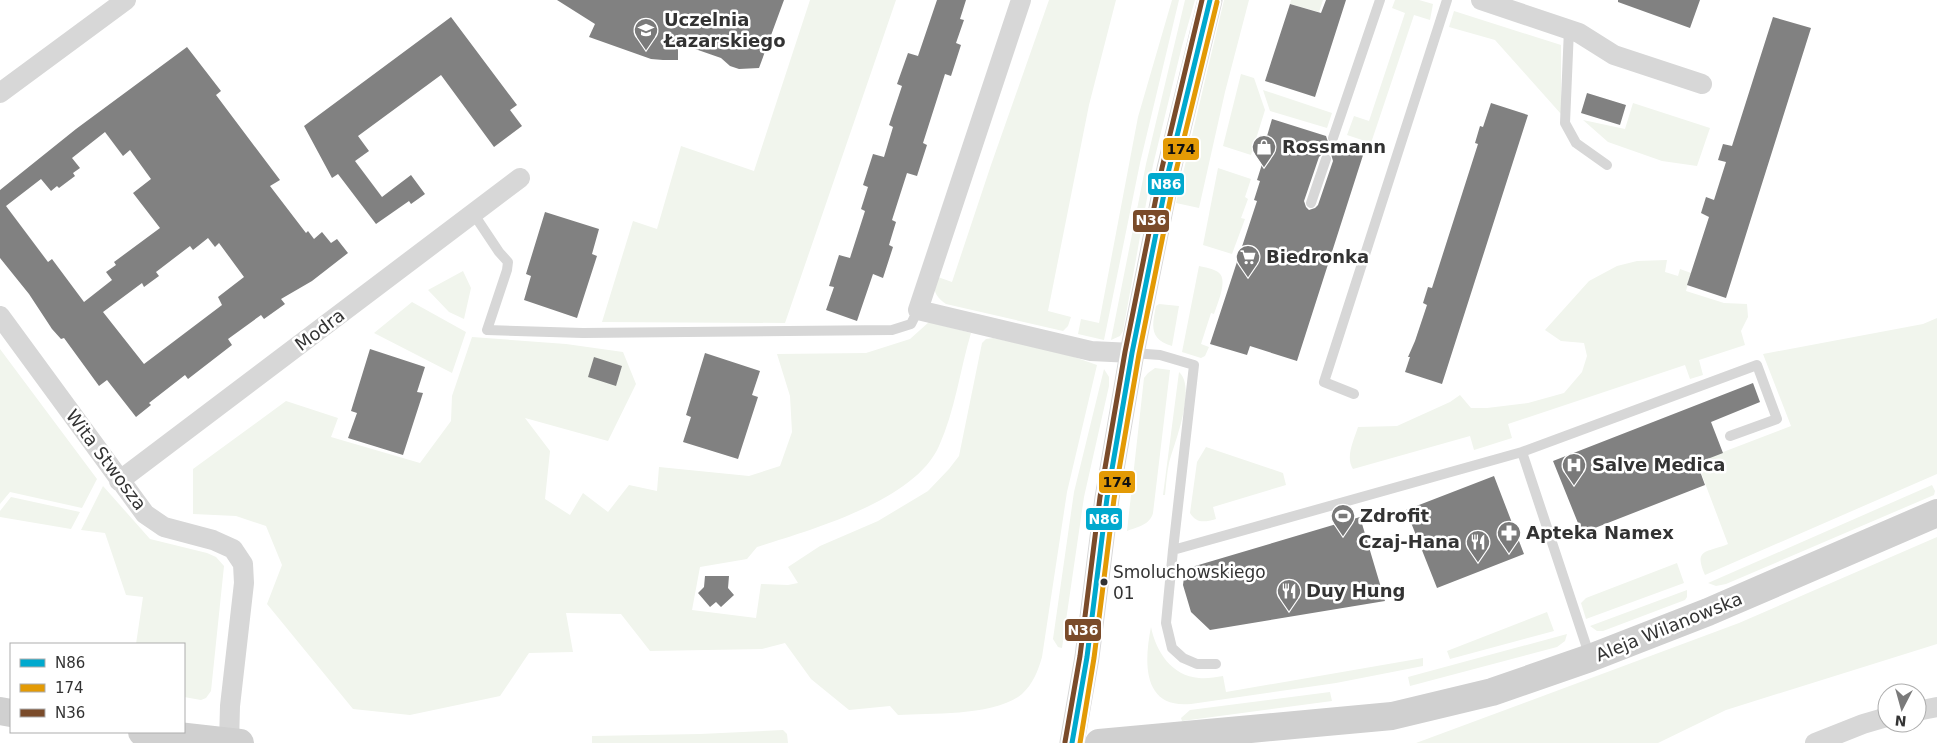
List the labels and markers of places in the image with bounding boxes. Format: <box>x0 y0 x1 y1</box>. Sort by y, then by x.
place label: Uczelnia Łazarskiego <box>663 9 786 51</box>
school or university icon: Uczelnia Łazarskiego <box>633 17 659 51</box>
shop icon: Rossmann <box>1251 134 1277 168</box>
place label: Rossmann <box>1282 136 1386 157</box>
supermarket icon: Biedronka <box>1235 244 1261 278</box>
place label: Biedronka <box>1266 246 1369 267</box>
hospital icon: Salve Medica <box>1561 452 1587 486</box>
place label: Salve Medica <box>1592 454 1725 475</box>
sports icon: Zdrofit <box>1330 503 1356 537</box>
place label: Zdrofit <box>1360 505 1430 526</box>
pharmacy icon: Apteka Namex <box>1496 520 1522 554</box>
place label: Apteka Namex <box>1526 522 1674 543</box>
restaurant icon: Czaj-Hana <box>1465 529 1491 563</box>
place label: Czaj-Hana <box>1358 531 1460 552</box>
place label: Smoluchowskiego 01 <box>1113 562 1266 603</box>
marker: Smoluchowskiego 01 <box>1099 577 1109 587</box>
restaurant icon: Duy Hung <box>1276 578 1302 612</box>
place label: Duy Hung <box>1306 580 1405 601</box>

